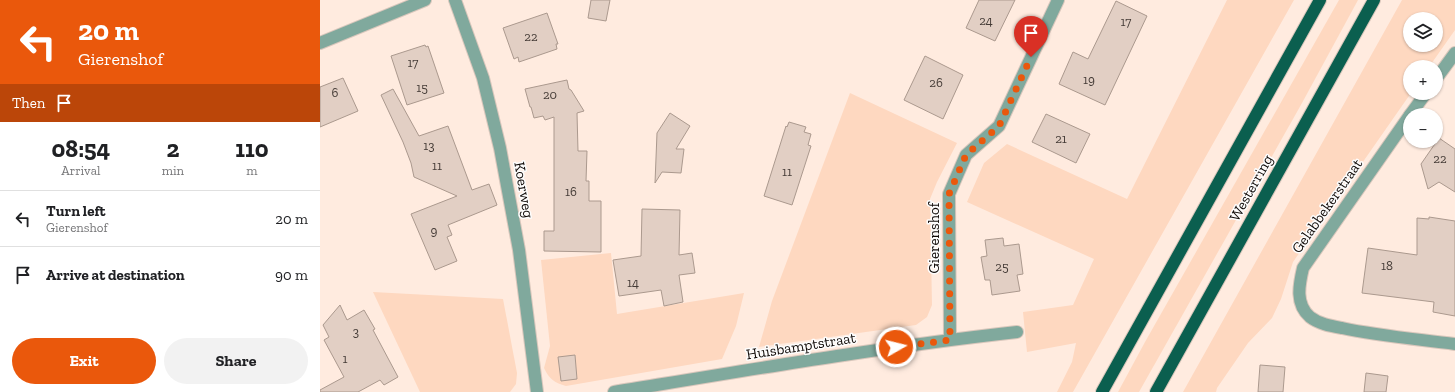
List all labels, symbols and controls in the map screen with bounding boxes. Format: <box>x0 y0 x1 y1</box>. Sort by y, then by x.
map controls <box>1403 12 1443 148</box>
button: layers <box>1403 12 1443 52</box>
house number: 24 <box>979 13 993 28</box>
text: 20 m <box>78 14 139 47</box>
house number: 17 <box>1121 14 1131 29</box>
icon: left <box>12 16 64 68</box>
pin <box>1014 16 1048 57</box>
icon: arrive <box>1020 22 1042 44</box>
house number: 22 <box>524 29 538 44</box>
text: Gierenshof <box>78 48 163 70</box>
house number: 17 <box>408 55 418 70</box>
button: + <box>1403 60 1443 100</box>
house number: 19 <box>1083 72 1095 87</box>
house number: 26 <box>929 75 943 90</box>
house number: 15 <box>416 80 428 95</box>
house number: 6 <box>332 85 339 100</box>
house number: 20 <box>543 87 557 102</box>
icon: arrive <box>53 92 75 114</box>
text: Then <box>12 94 45 112</box>
button: − <box>1403 108 1443 148</box>
house number: 21 <box>1055 131 1067 146</box>
text: 08:54 <box>51 134 110 163</box>
text: 2 <box>166 134 179 163</box>
text: 110 <box>235 134 269 163</box>
house number: 13 <box>423 138 435 153</box>
house number: 22 <box>1433 151 1447 166</box>
street label: Westerring <box>1225 152 1277 224</box>
street label: Gelabbekerstraat <box>1288 155 1366 257</box>
house number: 11 <box>432 158 442 173</box>
street label: Koerweg <box>510 160 538 220</box>
text: Arrival <box>61 163 100 178</box>
text: min <box>162 163 184 178</box>
text: m <box>246 163 258 178</box>
house number: 11 <box>782 164 792 179</box>
house number: 16 <box>565 184 577 199</box>
street label: Gierenshof <box>925 201 943 274</box>
text: Turn left <box>46 202 106 220</box>
icon: left <box>12 208 34 230</box>
text: 20 m <box>275 210 308 228</box>
text: Gierenshof <box>46 220 108 235</box>
house number: 9 <box>431 223 438 238</box>
house number: 18 <box>1381 258 1393 273</box>
house number: 25 <box>995 259 1009 274</box>
icon: arrive <box>12 264 34 286</box>
text: Arrive at destination <box>46 266 185 284</box>
text: 90 m <box>275 266 308 284</box>
house number: 14 <box>627 275 639 290</box>
house number: 3 <box>353 324 359 339</box>
position arrow <box>875 326 917 368</box>
street label: Huisbamptstraat <box>745 328 858 364</box>
button: Exit <box>12 338 156 384</box>
button: Share <box>164 338 308 384</box>
house number: 1 <box>342 351 348 366</box>

